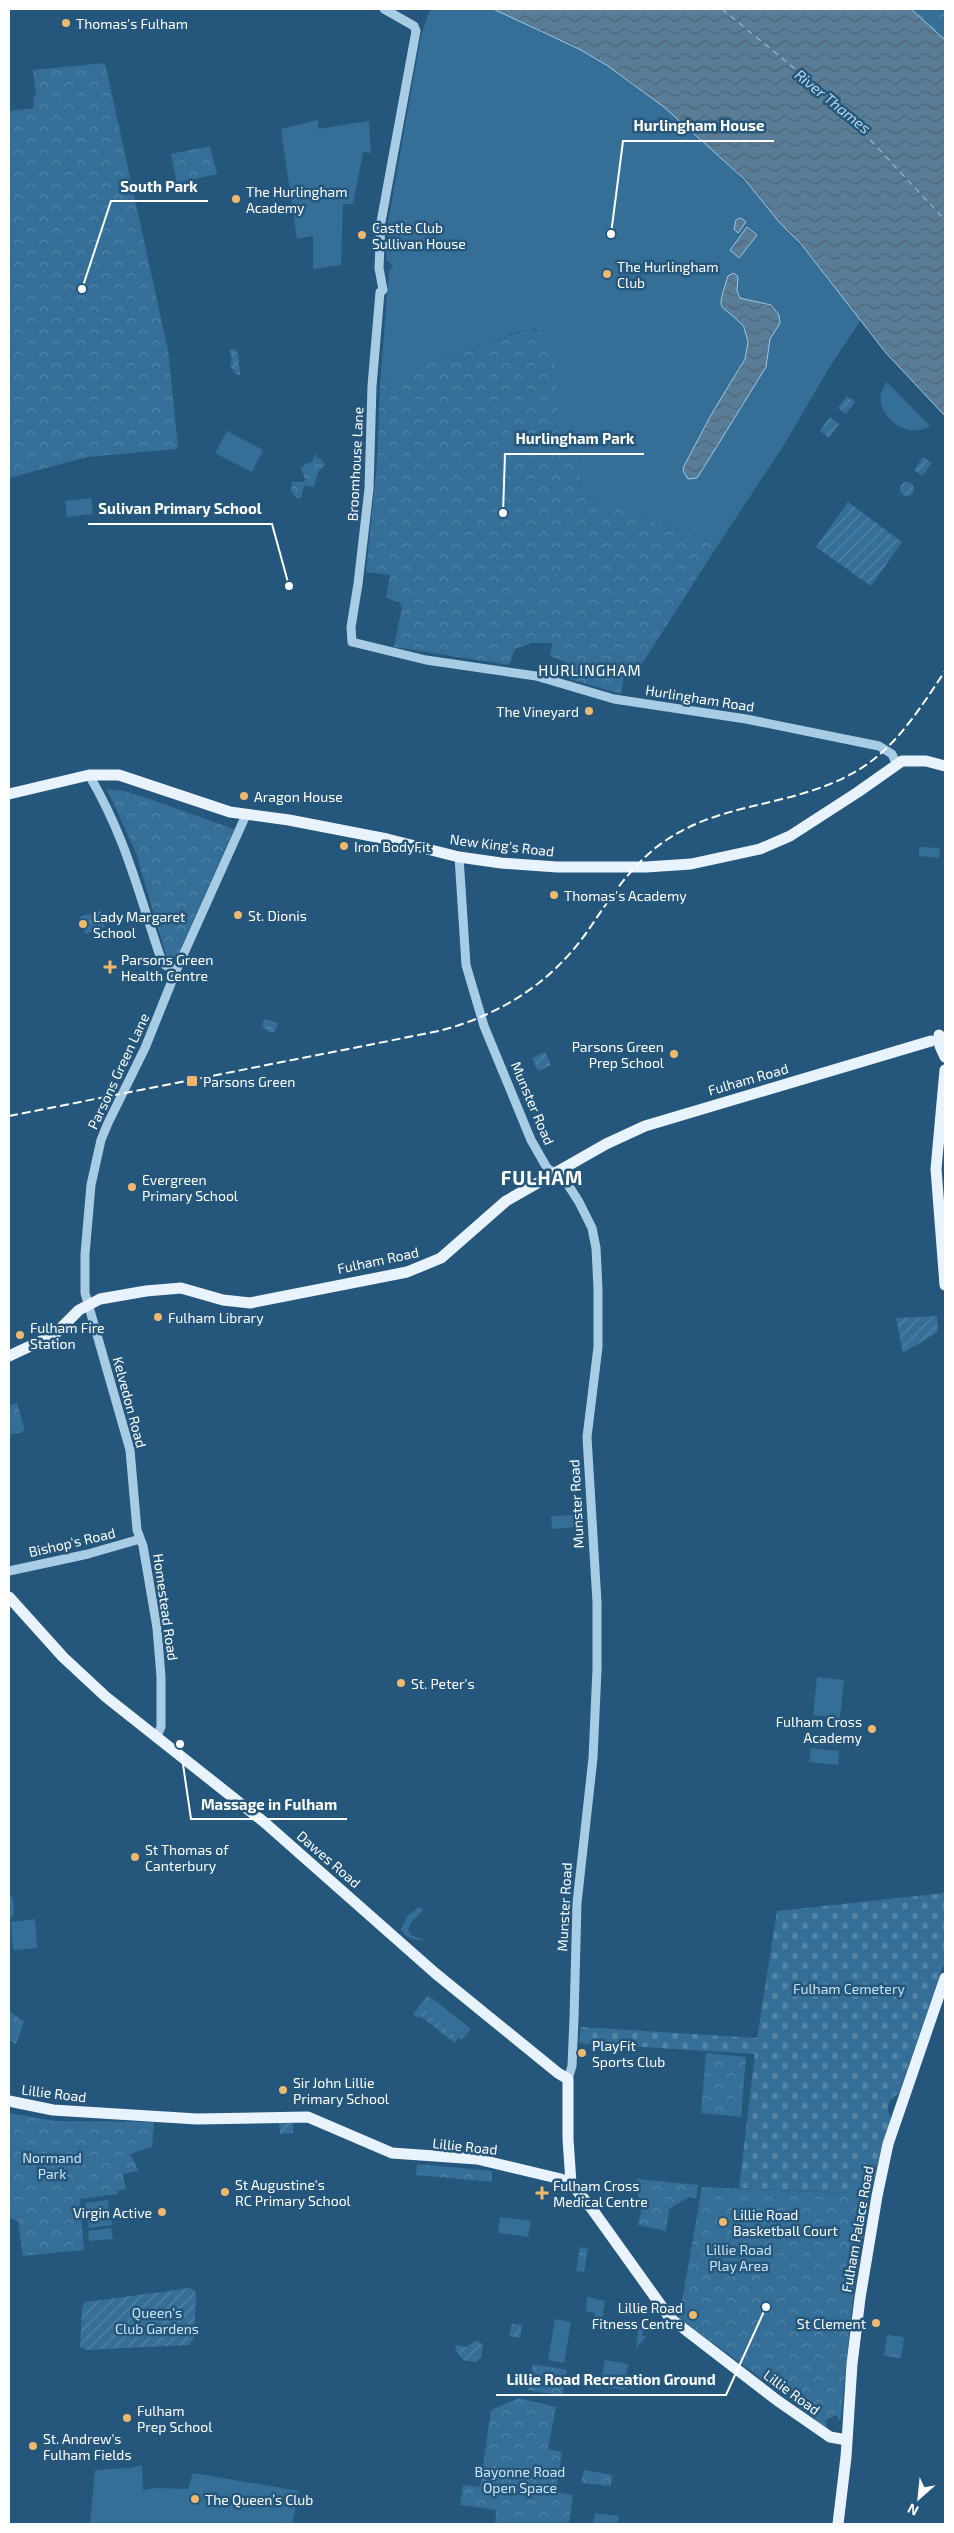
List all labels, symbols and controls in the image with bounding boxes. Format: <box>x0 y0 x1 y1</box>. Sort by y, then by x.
place label: Thomas's Fulham <box>76 15 188 32</box>
marker: Thomas's Fulham <box>60 17 72 29</box>
water label: River Thames <box>792 65 875 137</box>
callout: Hurlingham House <box>623 111 774 141</box>
text: Hurlingham House <box>633 116 765 134</box>
callout: South Park <box>111 171 208 201</box>
text: South Park <box>120 177 198 195</box>
place label: The Hurlingham Academy <box>246 183 348 216</box>
marker: The Hurlingham Academy <box>230 193 242 205</box>
place label: Castle Club Sullivan House <box>372 219 466 252</box>
marker: Castle Club Sullivan House <box>356 229 368 241</box>
place label: The Hurlingham Club <box>617 258 719 291</box>
marker: The Hurlingham Club <box>601 268 613 280</box>
street label: Broomhouse Lane <box>344 406 366 522</box>
callout: Hurlingham Park <box>505 424 644 454</box>
text: Hurlingham Park <box>515 429 635 447</box>
callout: Sulivan Primary School <box>88 494 272 524</box>
text: Sulivan Primary School <box>98 499 262 518</box>
district label: HURLINGHAM <box>538 661 642 679</box>
street label: Hurlingham Road <box>644 681 756 715</box>
place label: The Vineyard <box>496 703 579 720</box>
marker: The Vineyard <box>583 705 595 717</box>
place label: Aragon House <box>254 788 343 805</box>
marker: Aragon House <box>238 790 250 802</box>
street label: New King's Road <box>449 830 555 860</box>
place label: Iron BodyFit <box>354 838 431 855</box>
marker: Iron BodyFit <box>338 840 350 852</box>
place label: Thomas's Academy <box>564 887 687 904</box>
marker: Thomas's Academy <box>548 889 560 901</box>
place label: St. Dionis <box>248 907 307 924</box>
place label: Lady Margaret School <box>93 908 185 941</box>
marker: St. Dionis <box>232 909 244 921</box>
marker: Lady Margaret School <box>77 918 89 930</box>
place label: Parsons Green Health Centre <box>121 951 213 984</box>
marker: Parsons Green Health Centre <box>103 960 117 974</box>
street label: Parsons Green Lane <box>84 1010 152 1132</box>
place label: Parsons Green Prep School <box>572 1038 665 1071</box>
marker: Parsons Green Prep School <box>668 1048 680 1060</box>
street label: Munster Road <box>508 1059 558 1147</box>
street label: Fulham Road <box>706 1059 790 1099</box>
place label: Parsons Green <box>203 1073 295 1090</box>
marker: Parsons Green <box>185 1074 199 1088</box>
district label: FULHAM <box>501 1166 583 1189</box>
place label: Evergreen Primary School <box>142 1171 239 1204</box>
marker: Evergreen Primary School <box>126 1181 138 1193</box>
street label: Fulham Road <box>336 1243 420 1277</box>
place label: Fulham Library <box>168 1309 264 1326</box>
marker: Fulham Library <box>152 1311 164 1323</box>
place label: Fulham Fire Station <box>30 1319 105 1352</box>
marker: Fulham Fire Station <box>14 1329 26 1341</box>
street label: Kelvedon Road <box>110 1354 150 1450</box>
street label: Munster Road <box>565 1459 587 1549</box>
street label: Bishop's Road <box>27 1524 117 1560</box>
street label: Homestead Road <box>150 1552 182 1662</box>
place label: St. Peter's <box>411 1675 475 1692</box>
marker: St. Peter's <box>395 1677 407 1689</box>
place label: Fulham Cross Academy <box>776 1713 863 1746</box>
marker: Fulham Cross Academy <box>866 1723 878 1735</box>
callout: Massage in Fulham <box>191 1789 347 1819</box>
text: Massage in Fulham <box>201 1795 337 1813</box>
street label: Dawes Road <box>294 1827 364 1891</box>
place label: St Thomas of Canterbury <box>145 1841 229 1874</box>
marker: St Thomas of Canterbury <box>129 1851 141 1863</box>
street label: Munster Road <box>553 1862 575 1952</box>
park label: Fulham Cemetery <box>793 1980 905 1997</box>
place label: PlayFit Sports Club <box>592 2037 665 2070</box>
marker: PlayFit Sports Club <box>576 2047 588 2059</box>
place label: Sir John Lillie Primary School <box>293 2074 390 2107</box>
street label: Lillie Road <box>21 2081 87 2105</box>
marker: Sir John Lillie Primary School <box>277 2084 289 2096</box>
street label: Lillie Road <box>432 2134 498 2158</box>
park label: Normand Park <box>22 2149 82 2182</box>
street label: Fulham Palace Road <box>838 2164 876 2294</box>
place label: St Augustine's RC Primary School <box>235 2176 352 2209</box>
place label: Fulham Cross Medical Centre <box>553 2177 648 2210</box>
marker: St Augustine's RC Primary School <box>219 2186 231 2198</box>
marker: Fulham Cross Medical Centre <box>535 2186 549 2200</box>
place label: Virgin Active <box>73 2204 152 2221</box>
marker: Virgin Active <box>156 2206 168 2218</box>
place label: Lillie Road Basketball Court <box>733 2206 838 2239</box>
marker: Lillie Road Basketball Court <box>717 2216 729 2228</box>
park label: Lillie Road Play Area <box>706 2241 772 2274</box>
place label: Lillie Road Fitness Centre <box>592 2299 683 2332</box>
park label: Queen's Club Gardens <box>115 2304 199 2337</box>
marker: Lillie Road Fitness Centre <box>687 2309 699 2321</box>
place label: St Clement <box>797 2315 866 2332</box>
marker: St Clement <box>870 2317 882 2329</box>
callout: Lillie Road Recreation Ground <box>496 2365 726 2395</box>
street label: Lillie Road <box>761 2366 823 2418</box>
text: Lillie Road Recreation Ground <box>506 2370 716 2388</box>
place label: Fulham Prep School <box>137 2402 213 2435</box>
marker: Fulham Prep School <box>121 2412 133 2424</box>
place label: St. Andrew's Fulham Fields <box>43 2430 132 2463</box>
marker: St. Andrew's Fulham Fields <box>27 2440 39 2452</box>
park label: Bayonne Road Open Space <box>475 2463 565 2496</box>
north arrow <box>894 2473 944 2523</box>
place label: The Queen’s Club <box>205 2491 313 2508</box>
marker: The Queen’s Club <box>189 2493 201 2505</box>
text: N <box>905 2500 921 2520</box>

